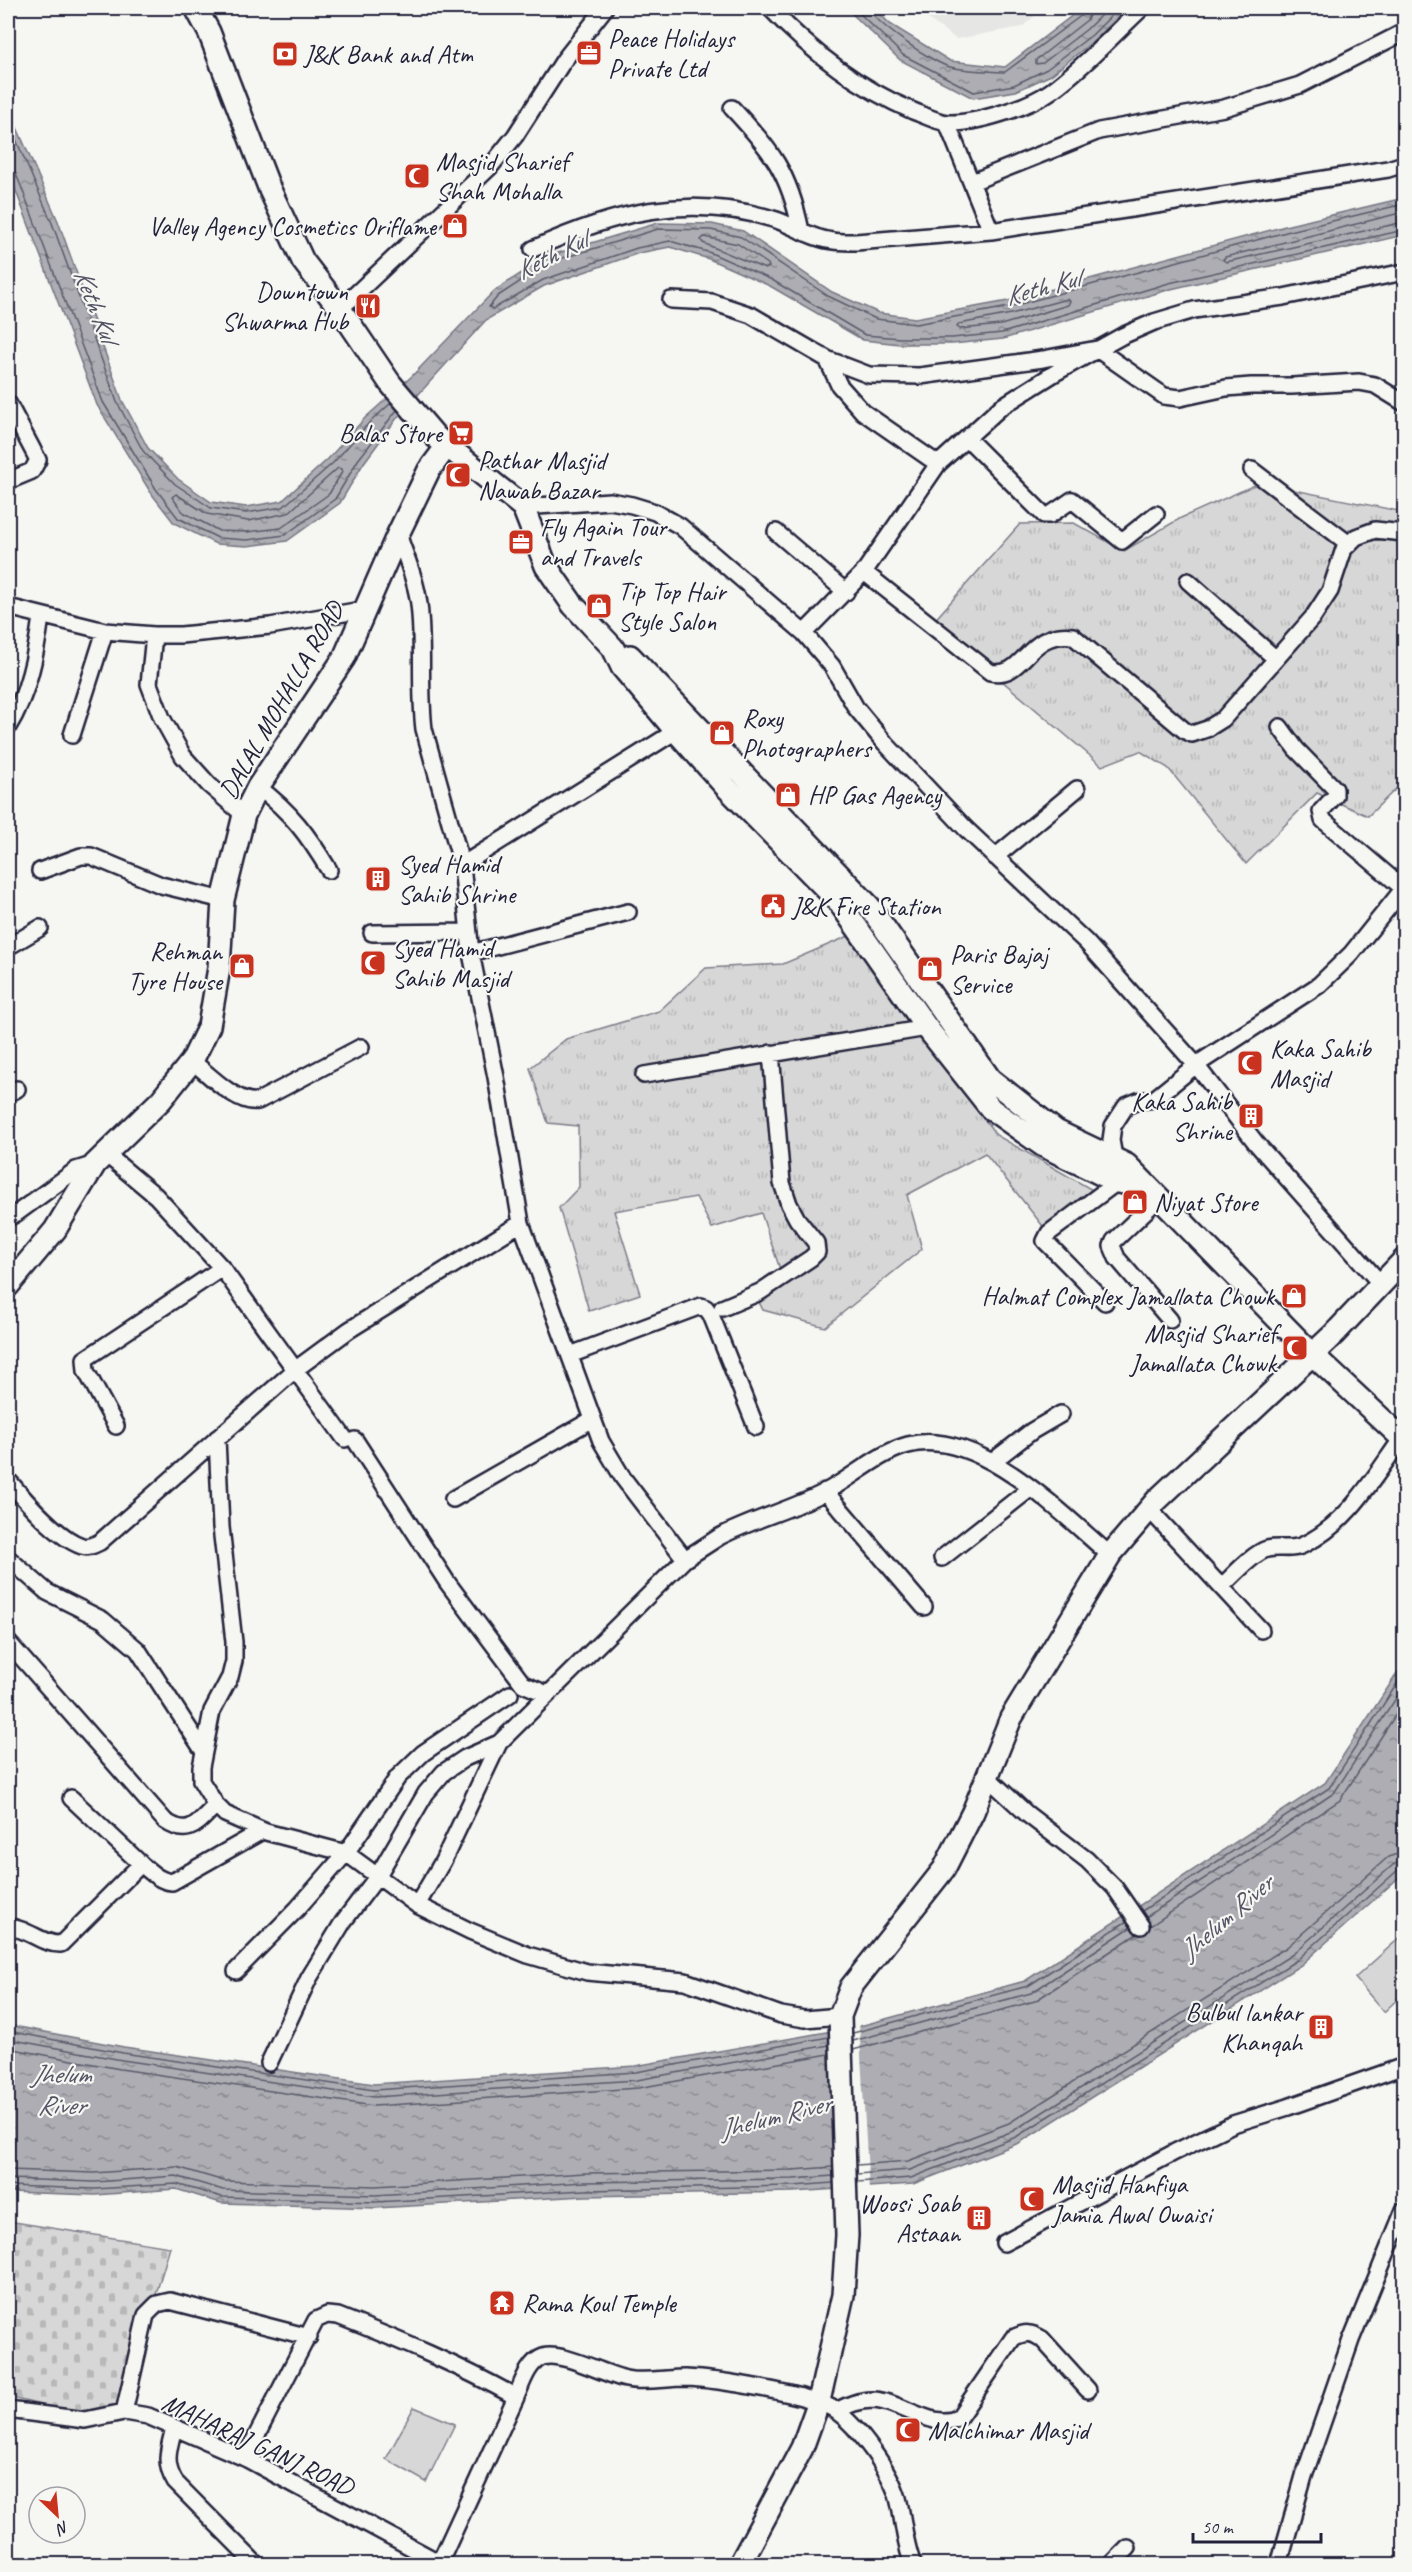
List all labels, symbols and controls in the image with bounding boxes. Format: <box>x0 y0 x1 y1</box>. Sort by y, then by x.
place label: Peace Holidays Private Ltd <box>608 22 736 85</box>
place label: J&K Bank and Atm <box>302 38 474 71</box>
office icon: Peace Holidays Private Ltd <box>574 38 604 68</box>
bank icon: J&K Bank and Atm <box>270 39 300 69</box>
place label: Masjid Sharief Shah Mohalla <box>436 145 574 208</box>
mosque icon: Masjid Sharief Shah Mohalla <box>402 161 432 191</box>
place label: Valley Agency Cosmetics Oriflame <box>148 210 438 243</box>
shop icon: Valley Agency Cosmetics Oriflame <box>440 211 470 241</box>
water label: Keth Kul <box>510 219 600 287</box>
water label: Keth Kul <box>1001 259 1091 313</box>
water label: Keth Kul <box>66 264 129 354</box>
place label: Downtown Shwarma Hub <box>222 275 350 338</box>
restaurant icon: Downtown Shwarma Hub <box>353 291 383 321</box>
place label: Balas Store <box>339 417 445 450</box>
supermarket icon: Balas Store <box>446 418 476 448</box>
place label: Pathar Masjid Nawab Bazar <box>478 444 609 507</box>
mosque icon: Pathar Masjid Nawab Bazar <box>443 460 473 490</box>
place label: Fly Again Tour and Travels <box>540 511 668 574</box>
office icon: Fly Again Tour and Travels <box>506 527 536 557</box>
place label: Tip Top Hair Style Salon <box>618 575 728 638</box>
shop icon: Tip Top Hair Style Salon <box>584 591 614 621</box>
street label: DALAL MOHALLA ROAD <box>212 593 353 805</box>
place label: Roxy Photographers <box>742 702 873 765</box>
shop icon: Roxy Photographers <box>707 718 737 748</box>
place label: HP Gas Agency <box>808 779 943 812</box>
shop icon: HP Gas Agency <box>773 780 803 810</box>
place label: Syed Hamid Sahib Shrine <box>398 848 518 911</box>
building icon: Syed Hamid Sahib Shrine <box>363 864 393 894</box>
place label: J&K Fire Station <box>790 890 942 923</box>
public building icon: J&K Fire Station <box>758 891 788 921</box>
place label: Syed Hamid Sahib Masjid <box>392 932 513 995</box>
place label: Rehman Tyre House <box>128 935 225 998</box>
place label: Paris Bajaj Service <box>950 938 1050 1001</box>
mosque icon: Syed Hamid Sahib Masjid <box>358 948 388 978</box>
shop icon: Rehman Tyre House <box>227 951 257 981</box>
shop icon: Paris Bajaj Service <box>915 954 945 984</box>
place label: Kaka Sahib Masjid <box>1270 1032 1372 1095</box>
mosque icon: Kaka Sahib Masjid <box>1235 1048 1265 1078</box>
place label: Kaka Sahib Shrine <box>1131 1085 1234 1148</box>
building icon: Kaka Sahib Shrine <box>1236 1101 1266 1131</box>
place label: Niyat Store <box>1154 1186 1260 1219</box>
shop icon: Niyat Store <box>1120 1187 1150 1217</box>
place label: Halmat Complex Jamallata Chowk <box>982 1280 1276 1313</box>
shop icon: Halmat Complex Jamallata Chowk <box>1279 1281 1309 1311</box>
place label: Masjid Sharief Jamallata Chowk <box>1128 1317 1282 1380</box>
mosque icon: Masjid Sharief Jamallata Chowk <box>1280 1333 1310 1363</box>
water label: Jhelum River <box>1171 1864 1283 1968</box>
place label: Bulbul lankar Khanqah <box>1186 1996 1305 2059</box>
building icon: Bulbul lankar Khanqah <box>1306 2012 1336 2042</box>
water label: Jhelum River <box>29 2057 93 2122</box>
water label: Jhelum River <box>714 2085 838 2147</box>
place label: Masjid Hanfiya Jamia Awal Owaisi <box>1050 2168 1214 2231</box>
mosque icon: Masjid Hanfiya Jamia Awal Owaisi <box>1017 2184 1047 2214</box>
place label: Woosi Soab Astaan <box>859 2187 962 2250</box>
building icon: Woosi Soab Astaan <box>964 2203 994 2233</box>
place label: Rama Koul Temple <box>522 2287 677 2320</box>
temple icon: Rama Koul Temple <box>487 2288 517 2318</box>
street label: MAHARAJ GANJ ROAD <box>157 2386 361 2504</box>
place label: Malchimar Masjid <box>928 2414 1092 2447</box>
mosque icon: Malchimar Masjid <box>893 2415 923 2445</box>
north arrow <box>27 2485 87 2545</box>
scale bar <box>1193 2506 1320 2544</box>
text: N <box>52 2516 72 2540</box>
text: 50 m <box>1202 2516 1235 2538</box>

